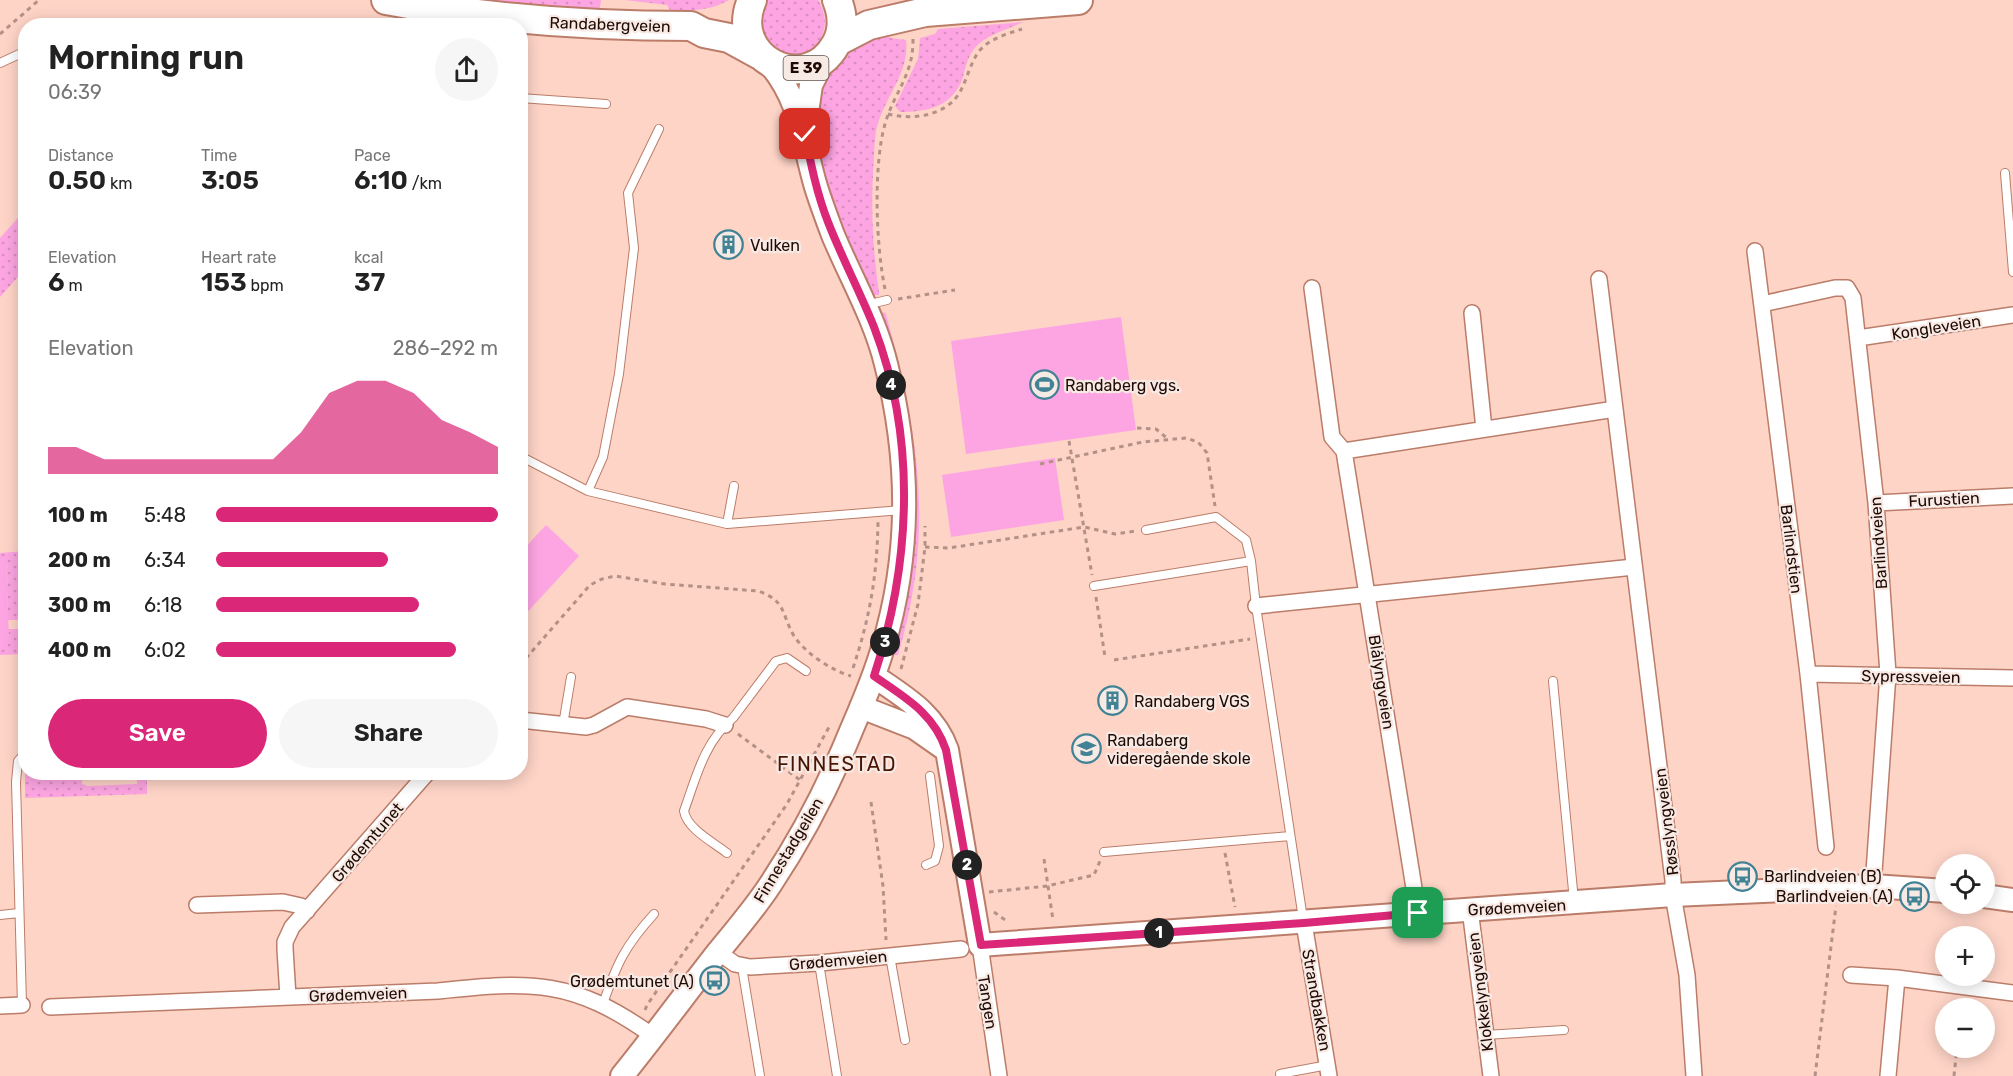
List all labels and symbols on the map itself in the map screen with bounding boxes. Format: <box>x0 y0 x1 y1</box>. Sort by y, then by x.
street label: Randabergveien <box>549 13 671 36</box>
road number: E 39 <box>784 56 828 80</box>
pin <box>779 108 830 159</box>
building icon: Vulken <box>713 229 745 261</box>
place label: Vulken <box>750 236 800 255</box>
street label: Kongleveien <box>1890 311 1982 344</box>
sports icon: Randaberg vgs. <box>1028 369 1060 401</box>
pin: 4 <box>876 370 906 400</box>
place label: Randaberg vgs. <box>1065 376 1180 395</box>
street label: Furustien <box>1908 488 1980 511</box>
street label: Barlindveien <box>1866 496 1891 590</box>
street label: Barlindstien <box>1777 503 1806 595</box>
pin: 3 <box>870 627 900 657</box>
street label: Blålyngveien <box>1365 633 1398 731</box>
street label: Sypressveien <box>1861 666 1961 687</box>
building icon: Randaberg VGS <box>1097 685 1129 717</box>
place label: Randaberg VGS <box>1134 692 1250 711</box>
place label: Randaberg videregående skole <box>1107 731 1251 768</box>
school or university icon: Randaberg videregående skole <box>1070 733 1102 765</box>
district label: FINNESTAD <box>777 752 897 776</box>
street label: Røsslyngveien <box>1650 767 1683 877</box>
street label: Finnestadgeilen <box>750 794 827 906</box>
street label: Grødemtunet <box>328 799 407 886</box>
pin: 2 <box>952 850 982 880</box>
bus stop icon: Barlindveien (B) <box>1727 860 1759 892</box>
place label: Barlindveien (B) <box>1764 867 1882 886</box>
bus stop icon: Barlindveien (A) <box>1898 880 1930 912</box>
pin <box>1392 887 1443 938</box>
place label: Barlindveien (A) <box>1776 887 1893 906</box>
street label: Grødemveien <box>1467 895 1567 920</box>
pin: 1 <box>1144 918 1174 948</box>
street label: Klokkelyngveien <box>1464 931 1497 1053</box>
street label: Grødemveien <box>788 947 888 974</box>
street label: Strandbakken <box>1298 948 1335 1053</box>
bus stop icon: Grødemtunet (A) <box>699 965 731 997</box>
place label: Grødemtunet (A) <box>570 972 694 991</box>
street label: Tangen <box>974 974 1001 1030</box>
street label: Grødemveien <box>308 983 408 1006</box>

